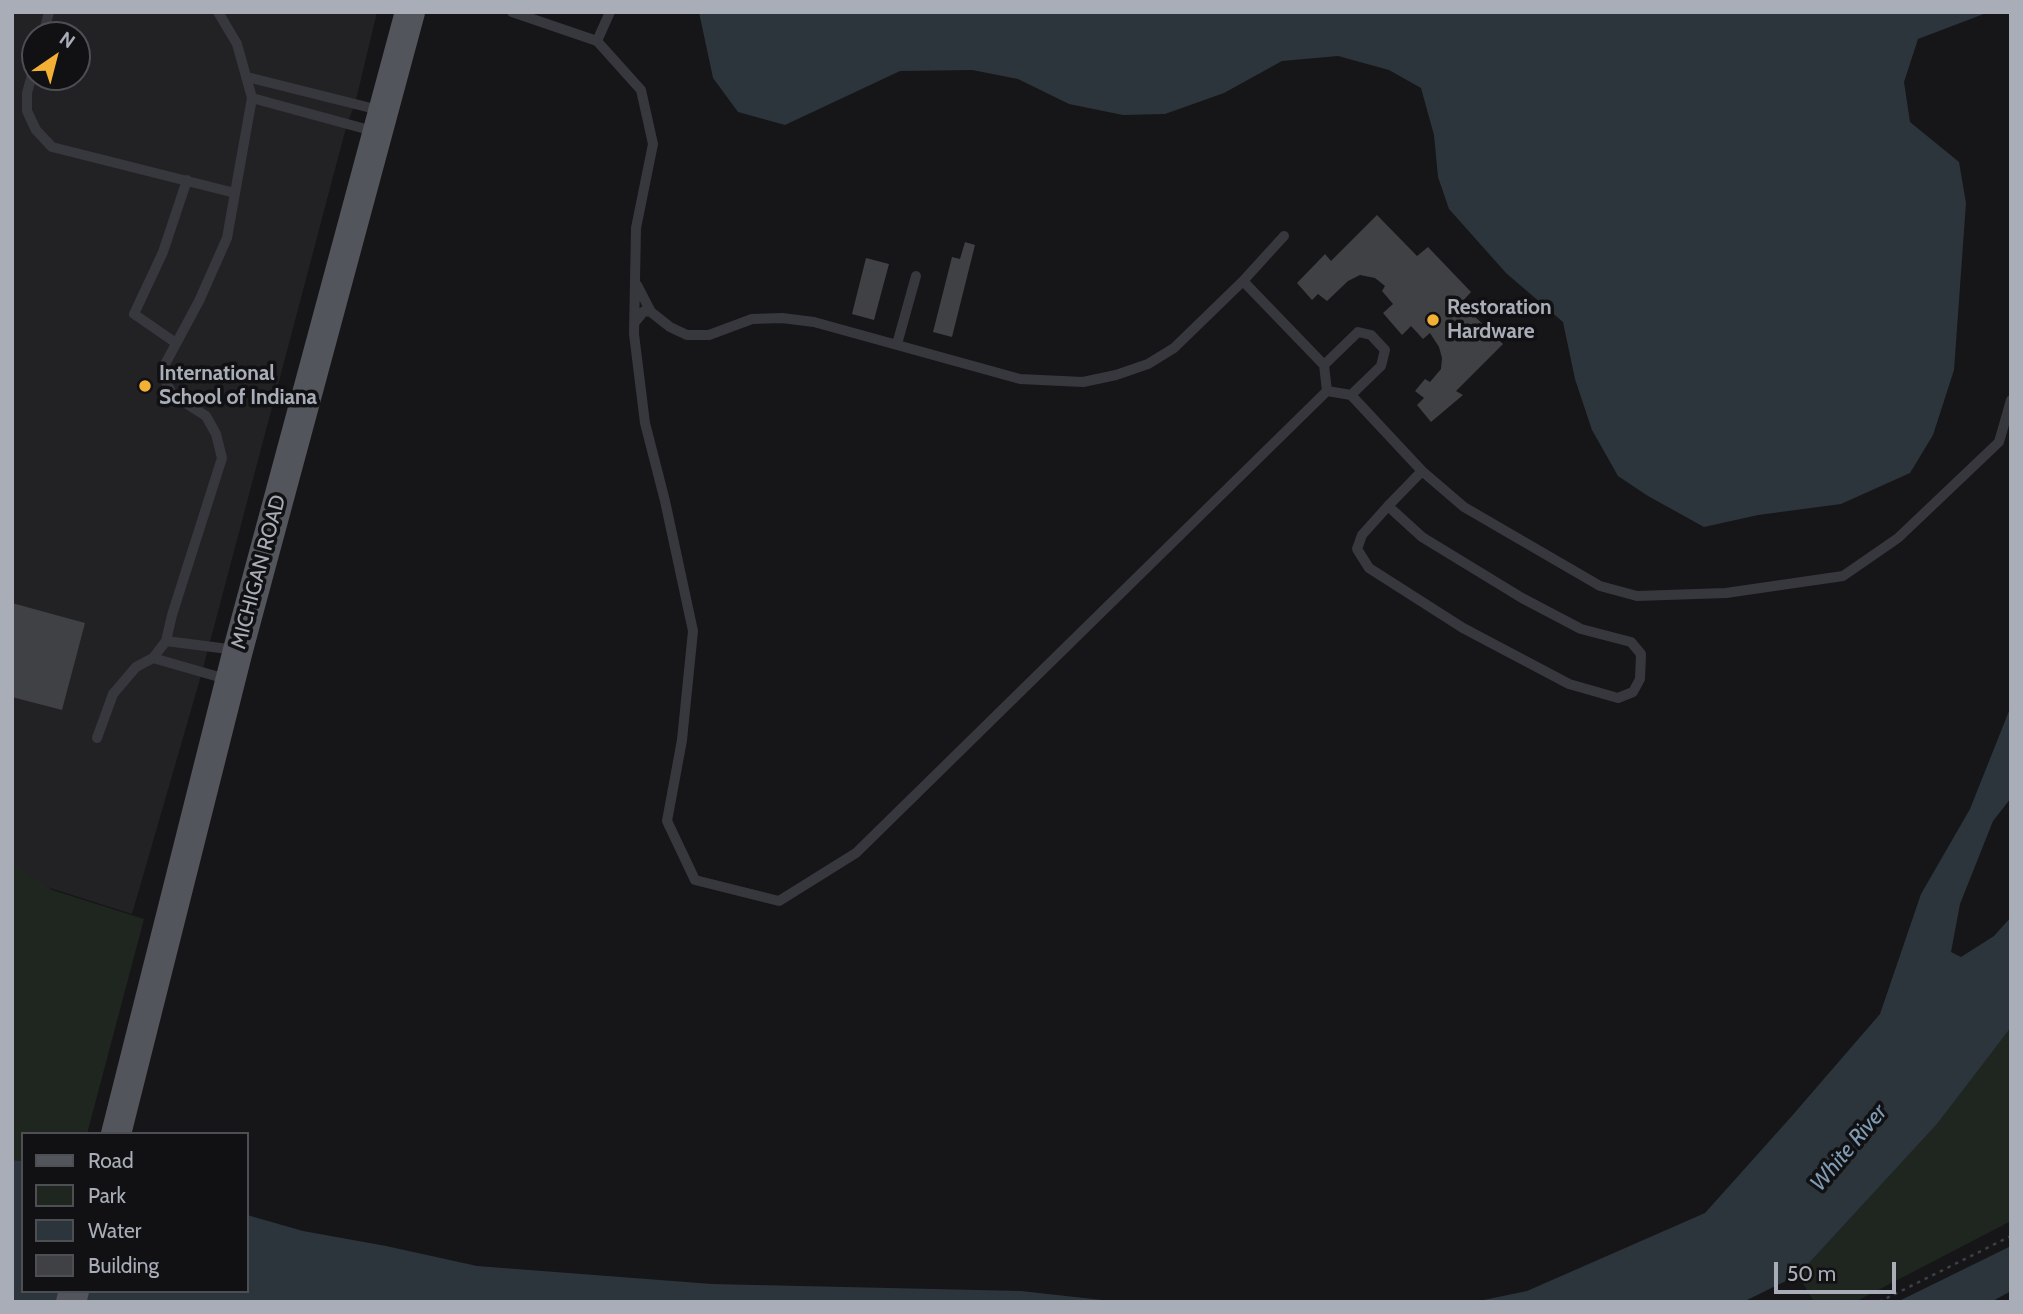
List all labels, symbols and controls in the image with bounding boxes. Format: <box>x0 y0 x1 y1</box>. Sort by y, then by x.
north arrow <box>21 21 91 91</box>
text: N <box>55 27 79 53</box>
place label: Restoration Hardware <box>1447 295 1552 345</box>
marker: Restoration Hardware <box>1425 312 1441 328</box>
place label: International School of Indiana <box>159 361 317 411</box>
marker: International School of Indiana <box>137 378 153 394</box>
street label: MICHIGAN ROAD <box>226 492 292 652</box>
water label: White River <box>1805 1099 1893 1197</box>
legend <box>21 1132 248 1293</box>
text: Road <box>88 1148 134 1173</box>
text: Park <box>88 1183 126 1208</box>
text: Water <box>88 1218 141 1243</box>
scale bar <box>1778 1248 1900 1292</box>
text: Building <box>88 1253 159 1278</box>
text: 50 m <box>1787 1261 1836 1286</box>

